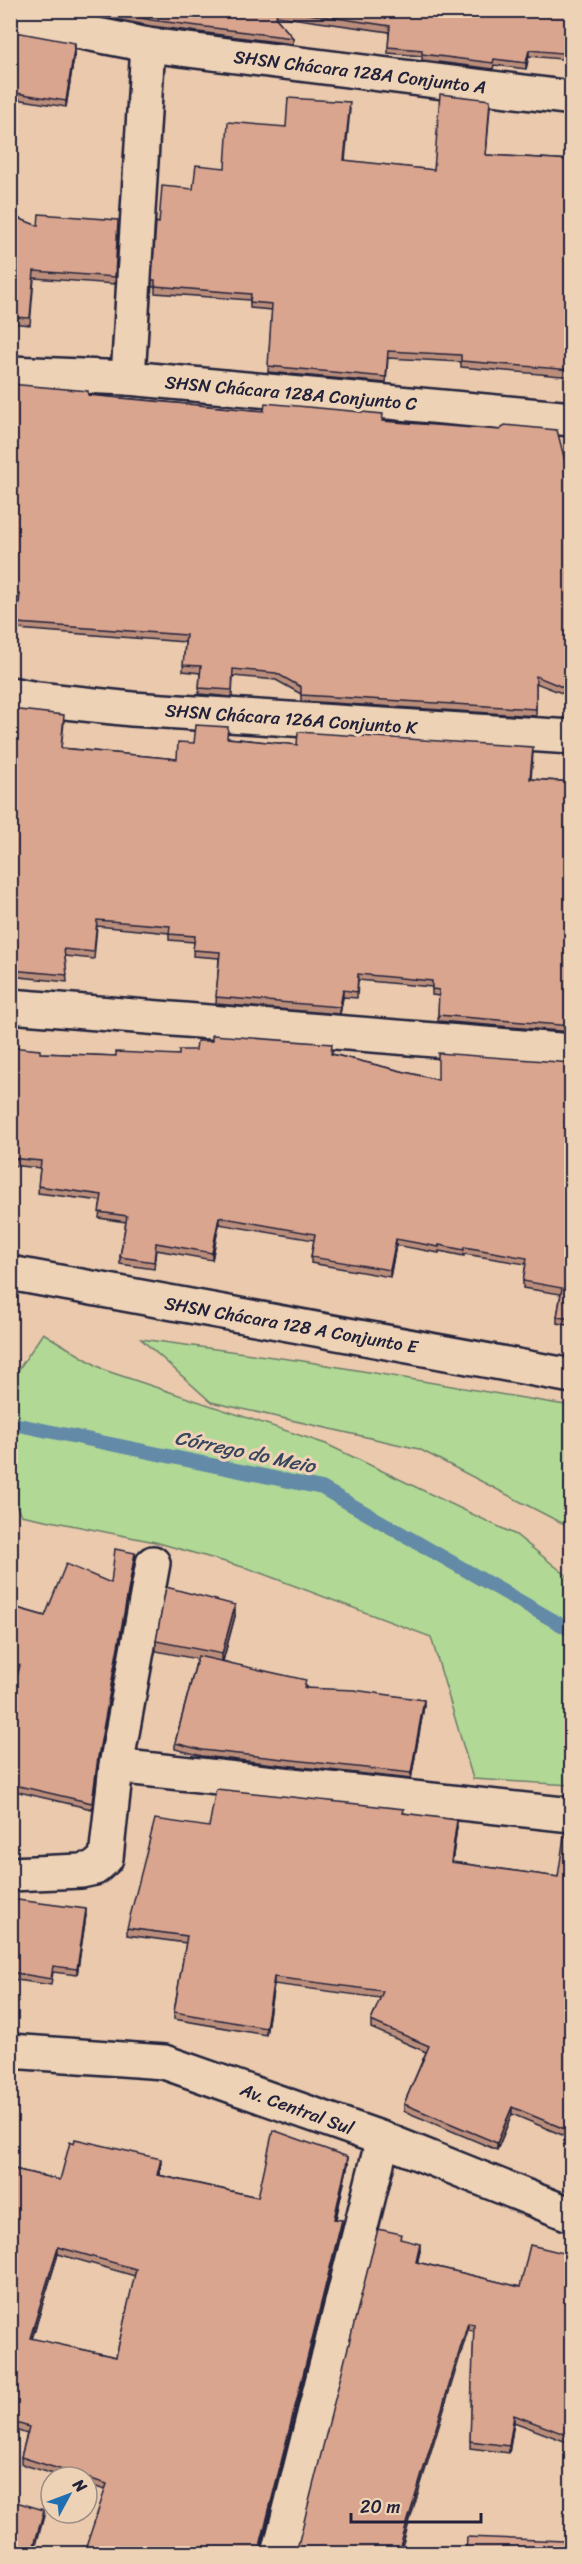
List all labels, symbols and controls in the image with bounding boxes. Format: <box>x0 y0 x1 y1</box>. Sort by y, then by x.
street label: SHSN Chácara 128A Conjunto A <box>232 41 488 103</box>
street label: SHSN Chácara 128A Conjunto C <box>164 366 419 420</box>
street label: SHSN Chácara 126A Conjunto K <box>164 694 419 744</box>
street label: SHSN Chácara 128 A Conjunto E <box>162 1287 421 1363</box>
water label: Córrego do Meio <box>172 1420 319 1484</box>
street label: Av. Central Sul <box>235 2073 359 2145</box>
north arrow <box>39 2465 99 2525</box>
text: N <box>65 2471 95 2500</box>
scale bar <box>351 2486 482 2524</box>
text: 20 m <box>360 2491 400 2523</box>

